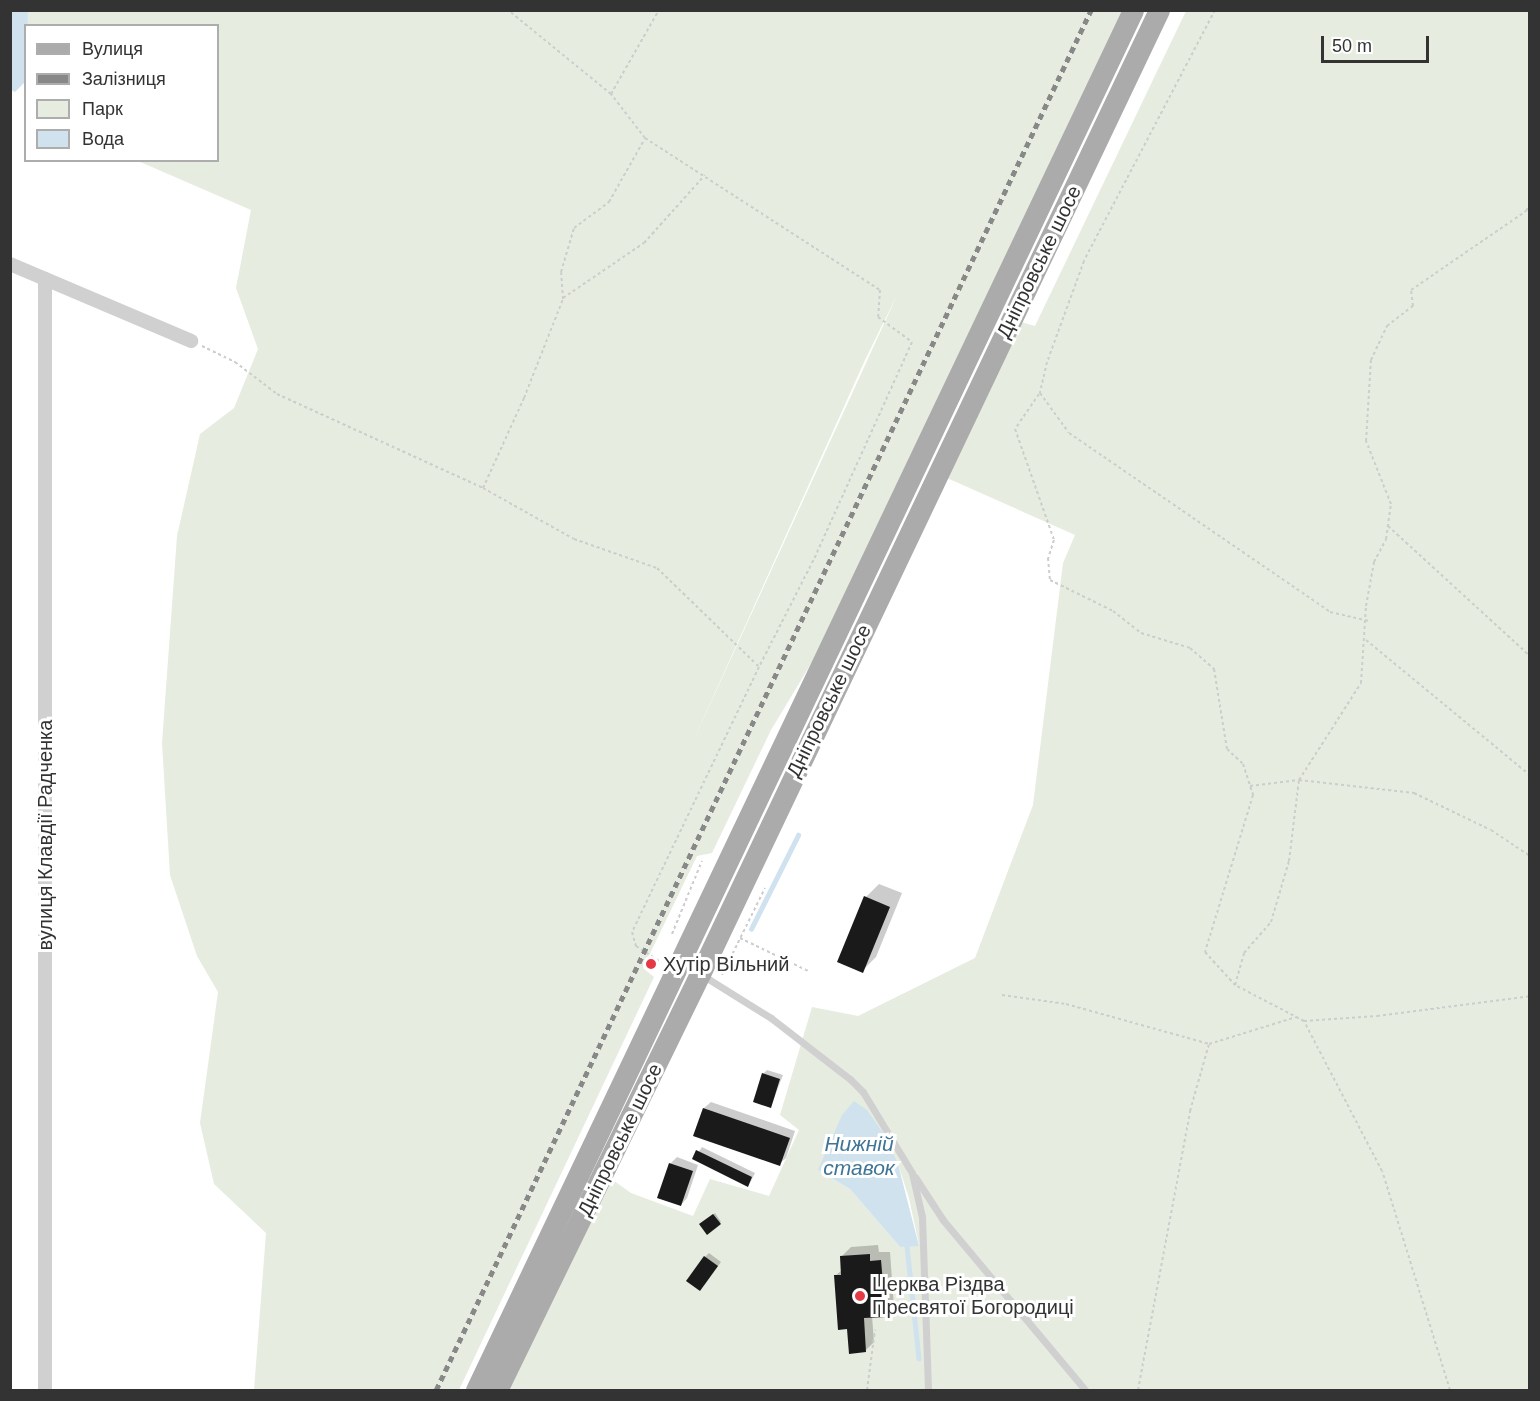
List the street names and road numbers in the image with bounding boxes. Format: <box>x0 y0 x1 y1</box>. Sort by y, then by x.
street label: Дніпровське шосе <box>992 182 1086 342</box>
street label: Дніпровське шосе <box>782 621 876 781</box>
street label: вулиця Клавдії Радченка <box>33 720 57 950</box>
street label: Дніпровське шосе <box>573 1060 667 1220</box>

